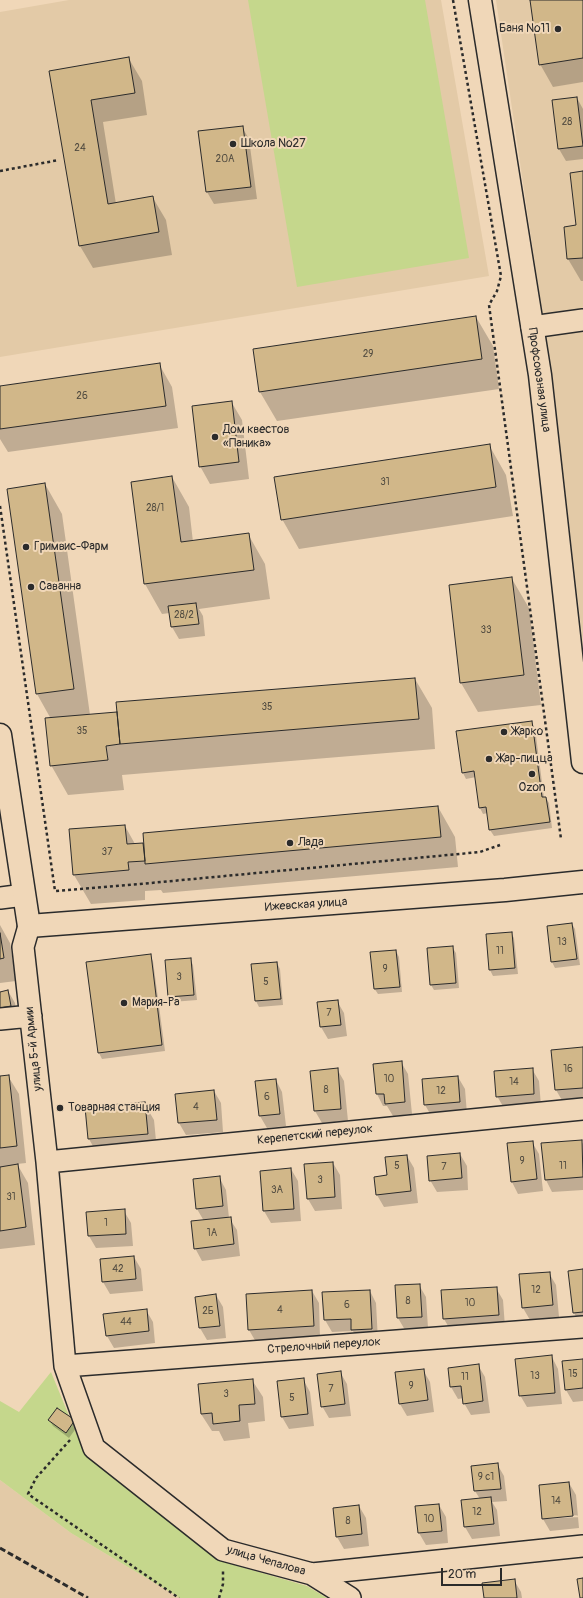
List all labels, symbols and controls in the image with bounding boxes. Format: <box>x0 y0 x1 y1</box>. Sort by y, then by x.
place label: Баня №11 <box>499 22 550 36</box>
marker: Баня №11 <box>553 24 563 34</box>
house number: 28 <box>562 116 572 128</box>
place label: Школа №27 <box>241 137 306 151</box>
marker: Школа №27 <box>228 139 238 149</box>
house number: 24 <box>74 142 86 154</box>
house number: 20А <box>216 153 234 165</box>
street label: Профсоюзная улица <box>525 327 553 433</box>
house number: 29 <box>363 348 373 360</box>
house number: 26 <box>76 390 88 402</box>
place label: Дом квестов «Паника» <box>223 423 289 451</box>
marker: Дом квестов «Паника» <box>210 432 220 442</box>
house number: 31 <box>380 476 390 488</box>
house number: 28/1 <box>146 502 164 514</box>
place label: Гримвис-Фарм <box>34 540 108 554</box>
marker: Гримвис-Фарм <box>21 542 31 552</box>
place label: Саванна <box>39 580 81 594</box>
marker: Саванна <box>26 582 36 592</box>
house number: 28/2 <box>174 609 194 621</box>
house number: 33 <box>480 624 492 636</box>
house number: 35 <box>262 701 272 713</box>
house number: 35 <box>77 725 87 737</box>
place label: Жарко <box>512 725 543 739</box>
marker: Жарко <box>499 727 509 737</box>
place label: Жар-пицца <box>497 752 553 766</box>
marker: Жар-пицца <box>484 754 494 764</box>
marker: Ozon <box>527 769 537 779</box>
place label: Ozon <box>519 781 545 795</box>
place label: Лада <box>298 836 324 850</box>
marker: Лада <box>285 838 295 848</box>
house number: 37 <box>102 846 112 858</box>
street label: Ижевская улица <box>264 895 348 915</box>
house number: 13 <box>557 936 567 948</box>
house number: 11 <box>496 945 504 957</box>
house number: 9 <box>382 963 388 975</box>
house number: 3 <box>176 971 182 983</box>
house number: 5 <box>263 976 269 988</box>
place label: Мария-Ра <box>132 996 180 1010</box>
marker: Мария-Ра <box>119 998 129 1008</box>
street label: улица 5-й Армии <box>22 1006 46 1092</box>
house number: 7 <box>326 1007 332 1019</box>
house number: 16 <box>563 1063 573 1075</box>
house number: 10 <box>384 1073 394 1085</box>
house number: 14 <box>509 1076 519 1088</box>
house number: 8 <box>323 1084 329 1096</box>
house number: 12 <box>436 1085 446 1097</box>
house number: 6 <box>264 1091 270 1103</box>
place label: Товарная cтанция <box>68 1101 160 1115</box>
house number: 4 <box>193 1101 199 1113</box>
marker: Товарная cтанция <box>55 1103 65 1113</box>
street label: Керепетский переулок <box>257 1122 373 1148</box>
house number: 9 <box>519 1155 525 1167</box>
house number: 5 <box>394 1160 400 1172</box>
house number: 11 <box>559 1160 567 1172</box>
house number: 7 <box>441 1161 447 1173</box>
house number: 3 <box>317 1174 323 1186</box>
house number: 3А <box>271 1184 283 1196</box>
house number: 31 <box>6 1191 16 1203</box>
house number: 1 <box>104 1217 108 1229</box>
house number: 1А <box>207 1227 217 1239</box>
house number: 42 <box>112 1263 124 1275</box>
house number: 12 <box>531 1284 541 1296</box>
house number: 8 <box>405 1295 411 1307</box>
house number: 10 <box>465 1297 475 1309</box>
house number: 6 <box>344 1299 350 1311</box>
house number: 4 <box>277 1304 283 1316</box>
house number: 2Б <box>202 1305 214 1317</box>
house number: 44 <box>120 1316 132 1328</box>
street label: Стрелочный переулок <box>267 1335 381 1357</box>
house number: 15 <box>568 1368 578 1380</box>
house number: 13 <box>530 1370 540 1382</box>
house number: 11 <box>461 1371 469 1383</box>
house number: 9 <box>408 1380 414 1392</box>
house number: 7 <box>328 1383 334 1395</box>
house number: 3 <box>223 1388 229 1400</box>
house number: 5 <box>289 1392 295 1404</box>
house number: 9 с1 <box>478 1471 494 1483</box>
house number: 14 <box>551 1495 561 1507</box>
house number: 12 <box>472 1506 482 1518</box>
house number: 10 <box>424 1513 434 1525</box>
house number: 8 <box>345 1515 351 1527</box>
street label: улица Чепалова <box>225 1543 307 1579</box>
scale bar <box>443 1560 504 1586</box>
text: 20 m <box>448 1567 476 1582</box>

